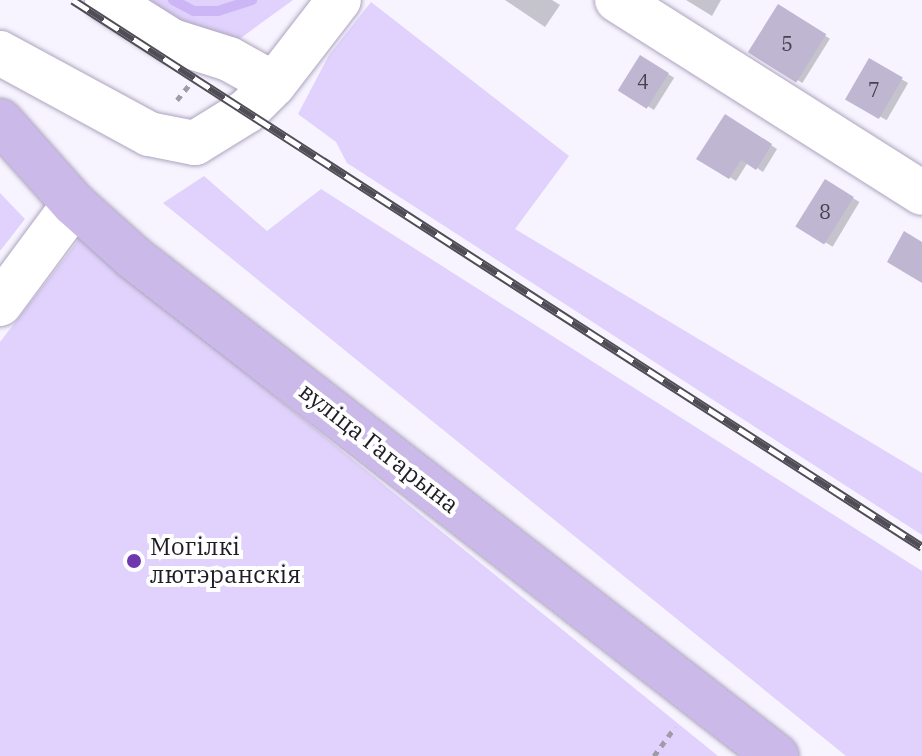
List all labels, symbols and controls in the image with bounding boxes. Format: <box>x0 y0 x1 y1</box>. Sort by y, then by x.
house number: 5 <box>781 31 793 55</box>
house number: 4 <box>637 69 649 93</box>
house number: 7 <box>868 77 880 101</box>
house number: 8 <box>819 199 831 223</box>
street label: вуліца Гагарына <box>293 377 465 519</box>
place label: Могілкі лютэранскія <box>150 533 301 589</box>
marker: Могілкі лютэранскія <box>125 552 143 570</box>

